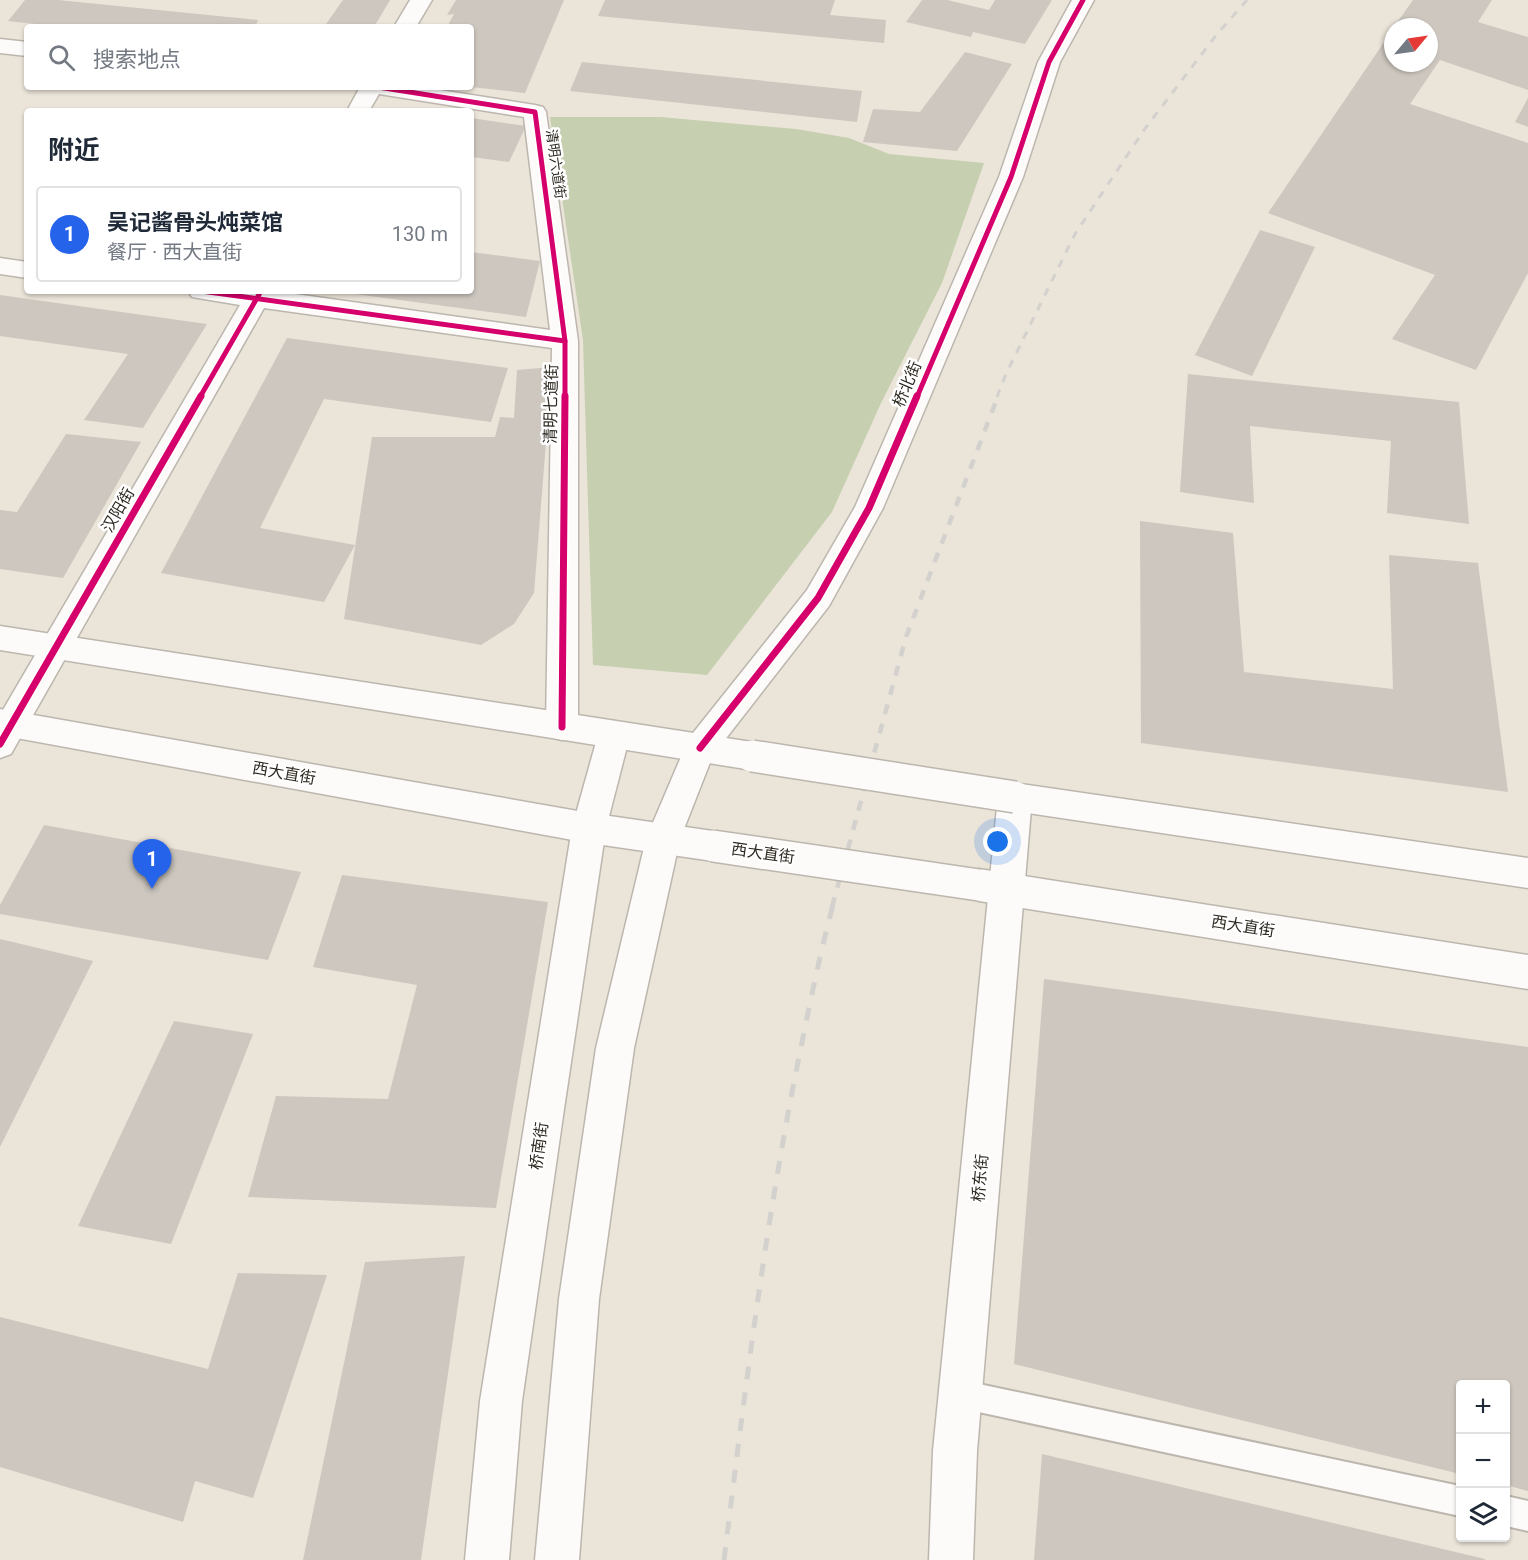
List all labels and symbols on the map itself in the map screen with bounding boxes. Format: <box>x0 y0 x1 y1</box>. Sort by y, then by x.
north arrow <box>1384 18 1438 72</box>
street label: 清明六道街 <box>543 128 569 200</box>
street label: 桥北街 <box>889 358 925 410</box>
street label: 清明七道街 <box>541 364 561 444</box>
street label: 汉阳街 <box>98 484 138 536</box>
street label: 西大直街 <box>251 758 317 788</box>
your location <box>983 827 1012 856</box>
street label: 西大直街 <box>730 839 796 867</box>
pin: 1 <box>132 840 172 889</box>
street label: 西大直街 <box>1210 912 1276 940</box>
street label: 桥南街 <box>526 1121 552 1171</box>
street label: 桥东街 <box>968 1153 992 1203</box>

